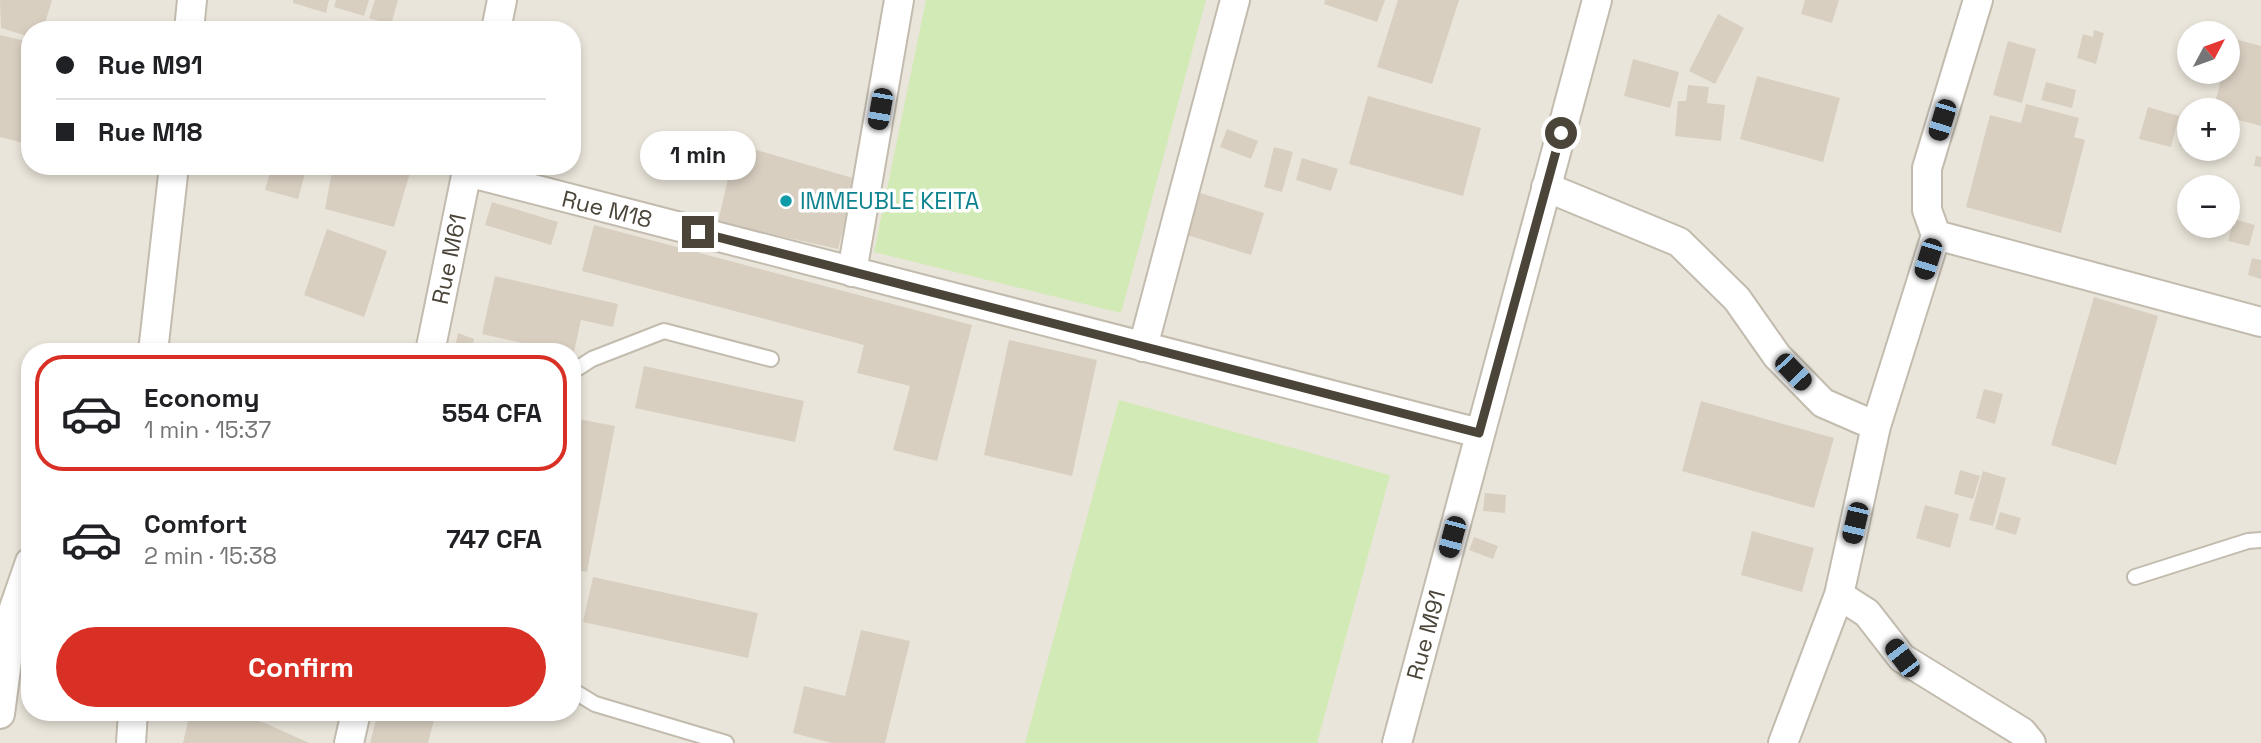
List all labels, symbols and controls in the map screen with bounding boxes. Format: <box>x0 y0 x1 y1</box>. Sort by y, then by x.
north arrow <box>2177 21 2240 84</box>
map controls <box>2177 21 2240 238</box>
text: Rue M91 <box>98 48 203 82</box>
car <box>867 86 894 132</box>
car <box>1926 97 1959 143</box>
button: + <box>2177 98 2240 161</box>
text: Rue M18 <box>98 115 202 149</box>
route start <box>1545 117 1577 149</box>
callout: 1 min <box>640 131 756 180</box>
text: 1 min <box>670 140 726 170</box>
button: − <box>2177 175 2240 238</box>
street label: Rue M18 <box>559 183 655 235</box>
place label: IMMEUBLE KEITA <box>800 186 979 216</box>
marker: IMMEUBLE KEITA <box>778 193 794 209</box>
street label: Rue M61 <box>425 211 473 307</box>
route end <box>682 216 714 248</box>
car <box>1912 236 1945 282</box>
car <box>1771 350 1816 394</box>
text: Economy <box>144 381 260 415</box>
icon: car <box>60 382 123 445</box>
text: 554 CFA <box>442 396 542 430</box>
text: 1 min · 15:37 <box>144 415 271 445</box>
car <box>1841 500 1870 546</box>
text: Comfort <box>144 507 247 541</box>
icon: car <box>60 508 123 571</box>
car <box>1437 514 1468 560</box>
text: 747 CFA <box>446 522 542 556</box>
text: 2 min · 15:38 <box>144 541 277 571</box>
street label: Rue M91 <box>1400 587 1452 683</box>
button: Confirm <box>56 627 546 707</box>
car <box>1881 635 1924 681</box>

